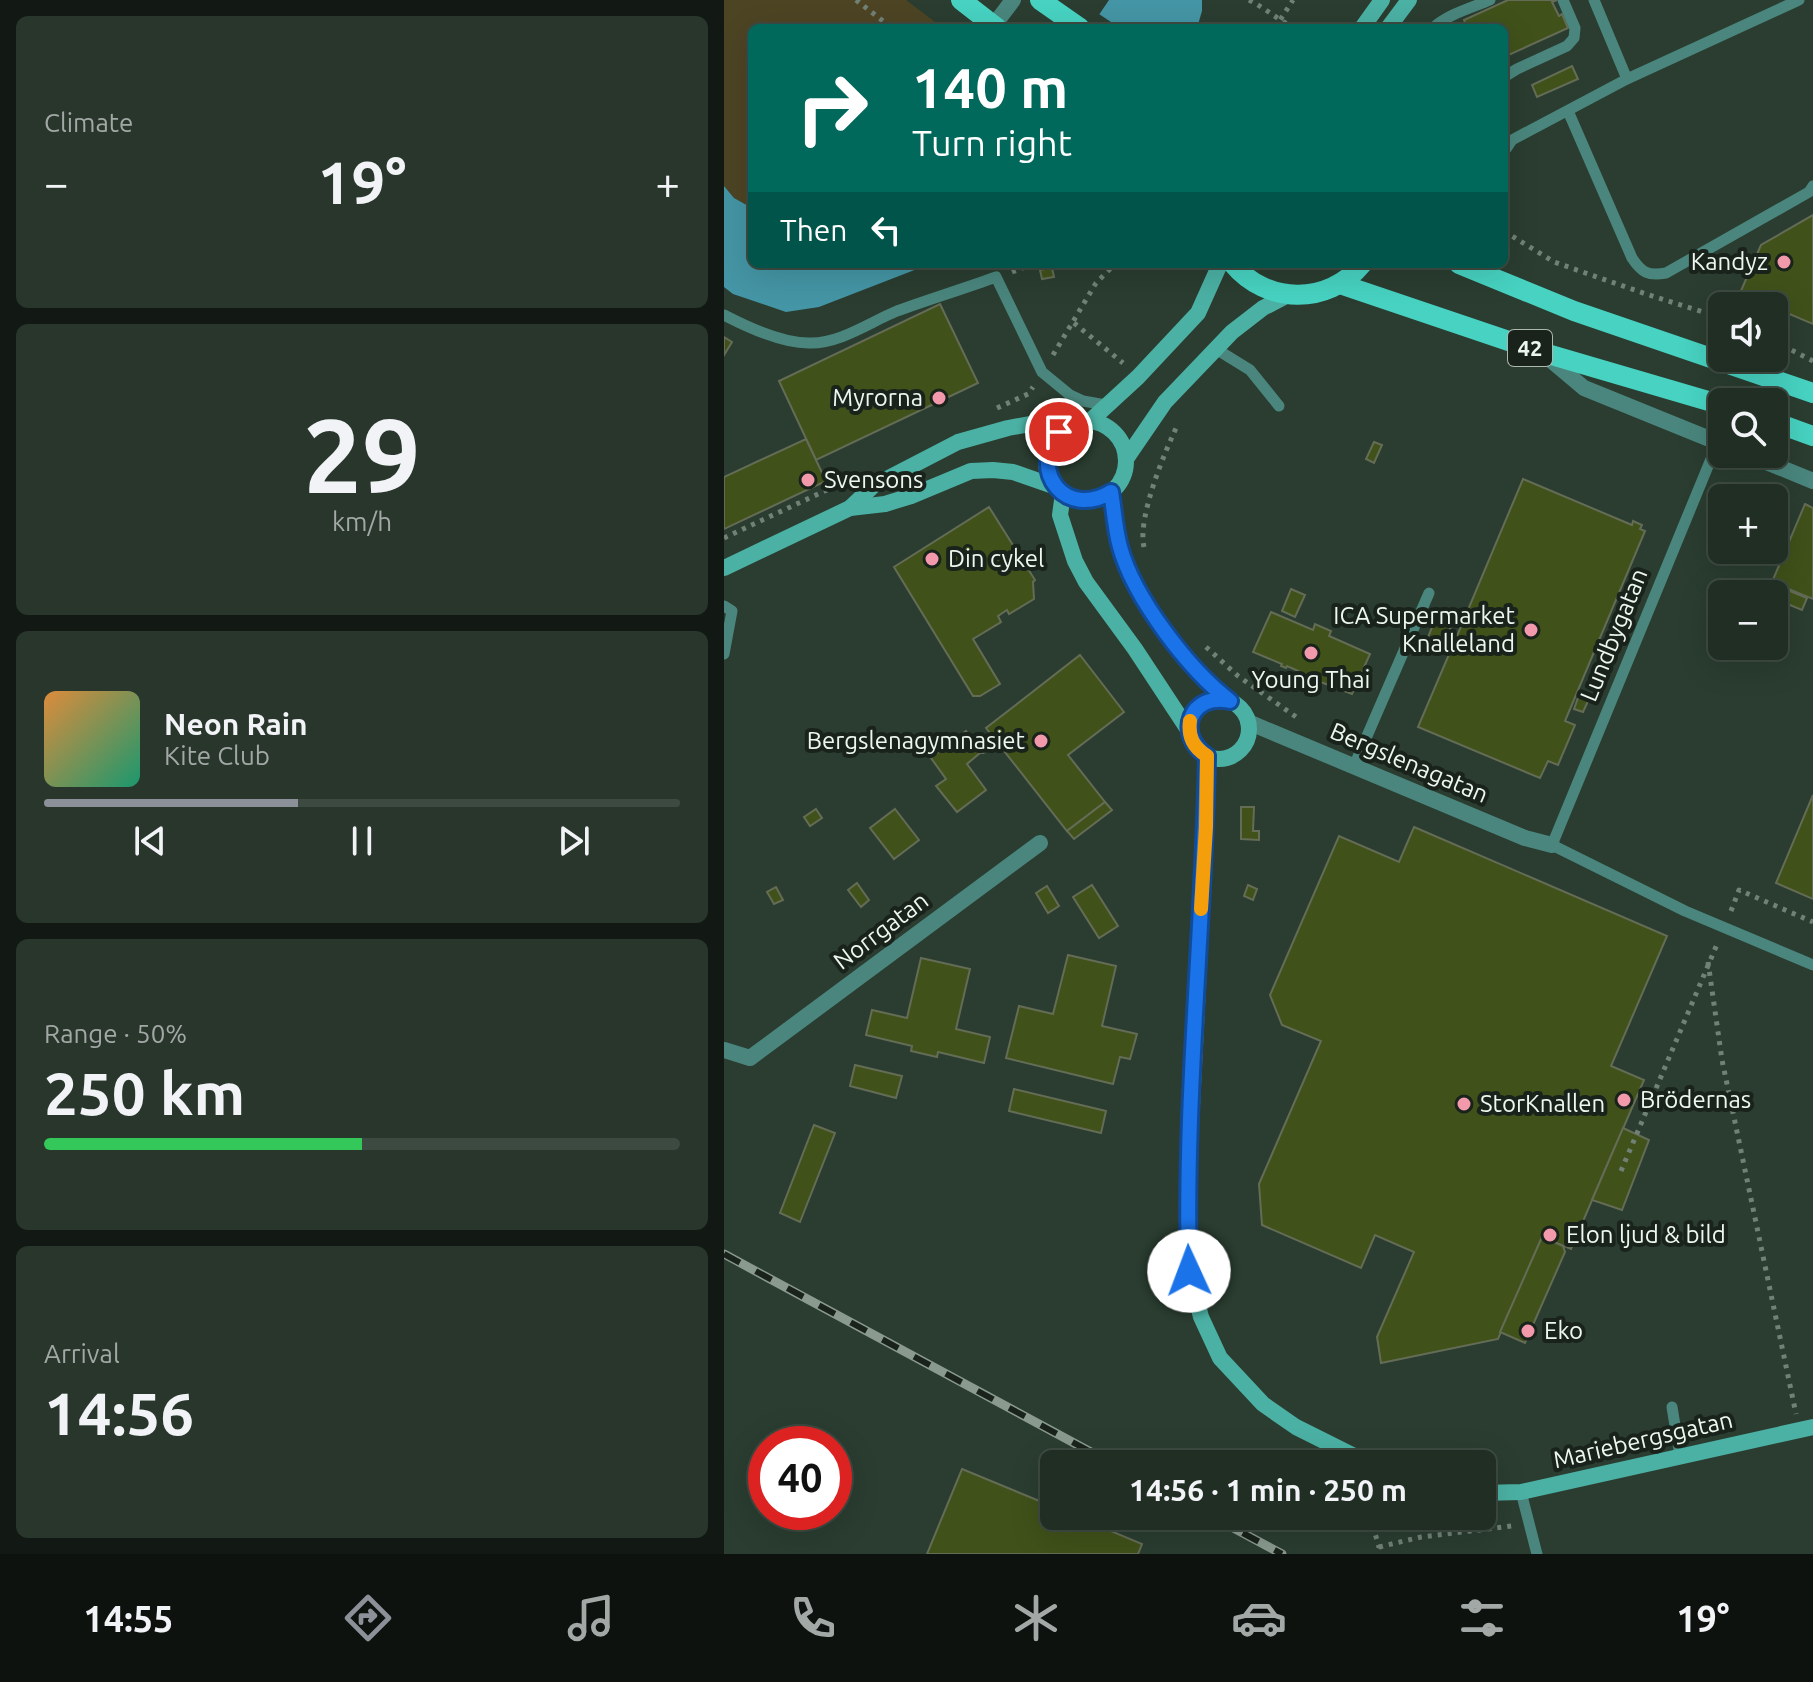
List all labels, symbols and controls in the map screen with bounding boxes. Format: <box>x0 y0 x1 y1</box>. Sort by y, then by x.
icon: right <box>780 56 884 160</box>
text: 140 m <box>912 56 1068 119</box>
text: Climate <box>44 108 133 137</box>
text: Turn right <box>912 122 1072 163</box>
text: 19° <box>318 148 406 215</box>
text: − <box>44 158 69 207</box>
text: + <box>655 158 680 207</box>
icon: left <box>864 208 908 252</box>
text: Then <box>780 213 848 247</box>
place label: Kandyz <box>1691 248 1768 275</box>
marker: Kandyz <box>1775 253 1793 271</box>
map controls <box>1708 292 1788 660</box>
button: sound <box>1708 292 1788 372</box>
road number: 42 <box>1508 330 1552 366</box>
place label: Myrorna <box>832 384 923 411</box>
button: search <box>1708 388 1788 468</box>
marker: Myrorna <box>930 389 948 407</box>
text: 29 <box>303 396 421 513</box>
pin <box>1025 398 1093 466</box>
icon: arrive <box>1037 410 1081 454</box>
place label: Svensons <box>824 466 923 493</box>
marker: Svensons <box>799 471 817 489</box>
button: + <box>1708 484 1788 564</box>
text: km/h <box>332 507 392 536</box>
place label: Din cykel <box>948 545 1044 572</box>
marker: Din cykel <box>923 550 941 568</box>
street label: Lundbygatan <box>1575 565 1652 705</box>
button: − <box>1708 580 1788 660</box>
place label: ICA Supermarket Knalleland <box>1333 602 1516 657</box>
marker: ICA Supermarket Knalleland <box>1522 621 1540 639</box>
marker: Young Thai <box>1302 644 1320 662</box>
place label: Young Thai <box>1252 666 1370 693</box>
text: Neon Rain <box>164 707 308 741</box>
street label: Bergslenagatan <box>1326 717 1492 808</box>
place label: Bergslenagymnasiet <box>807 727 1026 754</box>
marker: Bergslenagymnasiet <box>1032 732 1050 750</box>
text: Kite Club <box>164 741 270 770</box>
icon: previous <box>128 819 172 863</box>
icon: pause <box>340 819 384 863</box>
icon: next <box>552 819 596 863</box>
street label: Norrgatan <box>828 886 933 975</box>
text: Range · 50% <box>44 1019 187 1048</box>
text: 250 km <box>44 1059 245 1126</box>
place label: Brödernas <box>1640 1086 1751 1113</box>
place label: StorKnallen <box>1480 1090 1605 1117</box>
marker: Brödernas <box>1615 1091 1633 1109</box>
marker: StorKnallen <box>1455 1095 1473 1113</box>
place label: Elon ljud & bild <box>1566 1221 1726 1248</box>
marker: Elon ljud & bild <box>1541 1226 1559 1244</box>
position arrow <box>1147 1229 1231 1313</box>
place label: Eko <box>1544 1317 1583 1344</box>
marker: Eko <box>1519 1322 1537 1340</box>
text: Arrival <box>44 1339 120 1368</box>
text: 14:56 <box>44 1379 194 1446</box>
street label: Mariebergsgatan <box>1550 1406 1735 1473</box>
speed limit sign: 40 <box>748 1426 852 1530</box>
text: 14:56 · 1 min · 250 m <box>1129 1473 1407 1507</box>
icon: directions <box>340 1590 396 1646</box>
icon: music <box>563 1590 619 1646</box>
icon: phone <box>785 1590 841 1646</box>
icon: climate <box>1008 1590 1064 1646</box>
icon: car <box>1231 1590 1287 1646</box>
icon: filters <box>1454 1590 1510 1646</box>
text: 14:55 <box>83 1598 173 1639</box>
text: 19° <box>1676 1598 1730 1639</box>

